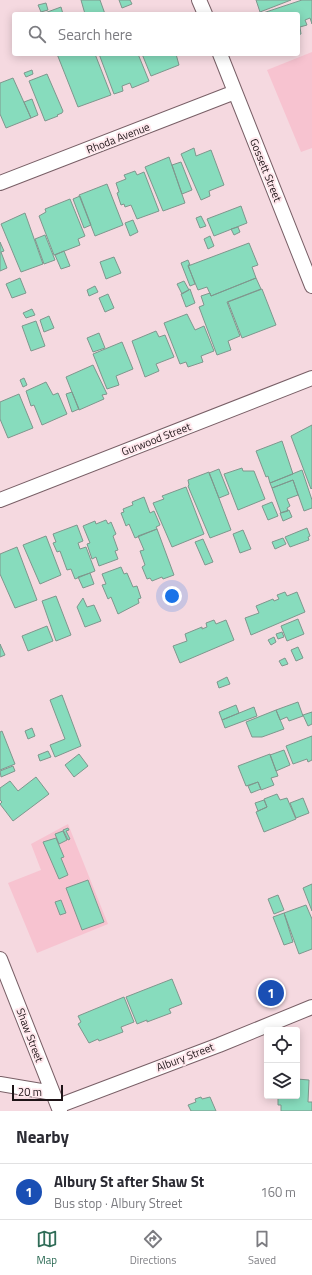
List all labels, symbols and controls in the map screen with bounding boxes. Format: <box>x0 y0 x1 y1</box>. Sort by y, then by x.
search box <box>12 12 300 56</box>
icon: search <box>26 23 48 45</box>
text: Search here <box>58 23 132 46</box>
street label: Rhoda Avenue <box>84 118 152 157</box>
street label: Gossett Street <box>246 136 286 204</box>
street label: Gurwood Street <box>119 418 193 460</box>
your location <box>162 586 182 606</box>
pin: 1 <box>258 978 284 1008</box>
street label: Shaw Street <box>12 1006 48 1064</box>
map controls <box>264 1027 300 1099</box>
button: locate <box>264 1027 300 1063</box>
street label: Albury Street <box>154 1039 216 1075</box>
button: layers <box>264 1063 300 1099</box>
scale bar <box>12 1083 63 1102</box>
text: 20 m <box>18 1084 42 1100</box>
text: Nearby <box>16 1124 69 1150</box>
text: Albury St after Shaw St <box>54 1170 204 1193</box>
text: 1 <box>25 1182 33 1202</box>
text: 160 m <box>260 1182 296 1202</box>
text: Bus stop · Albury Street <box>54 1193 182 1213</box>
tab: Map <box>36 1228 58 1268</box>
tab: Directions <box>130 1228 176 1268</box>
tab: Saved <box>248 1228 276 1268</box>

